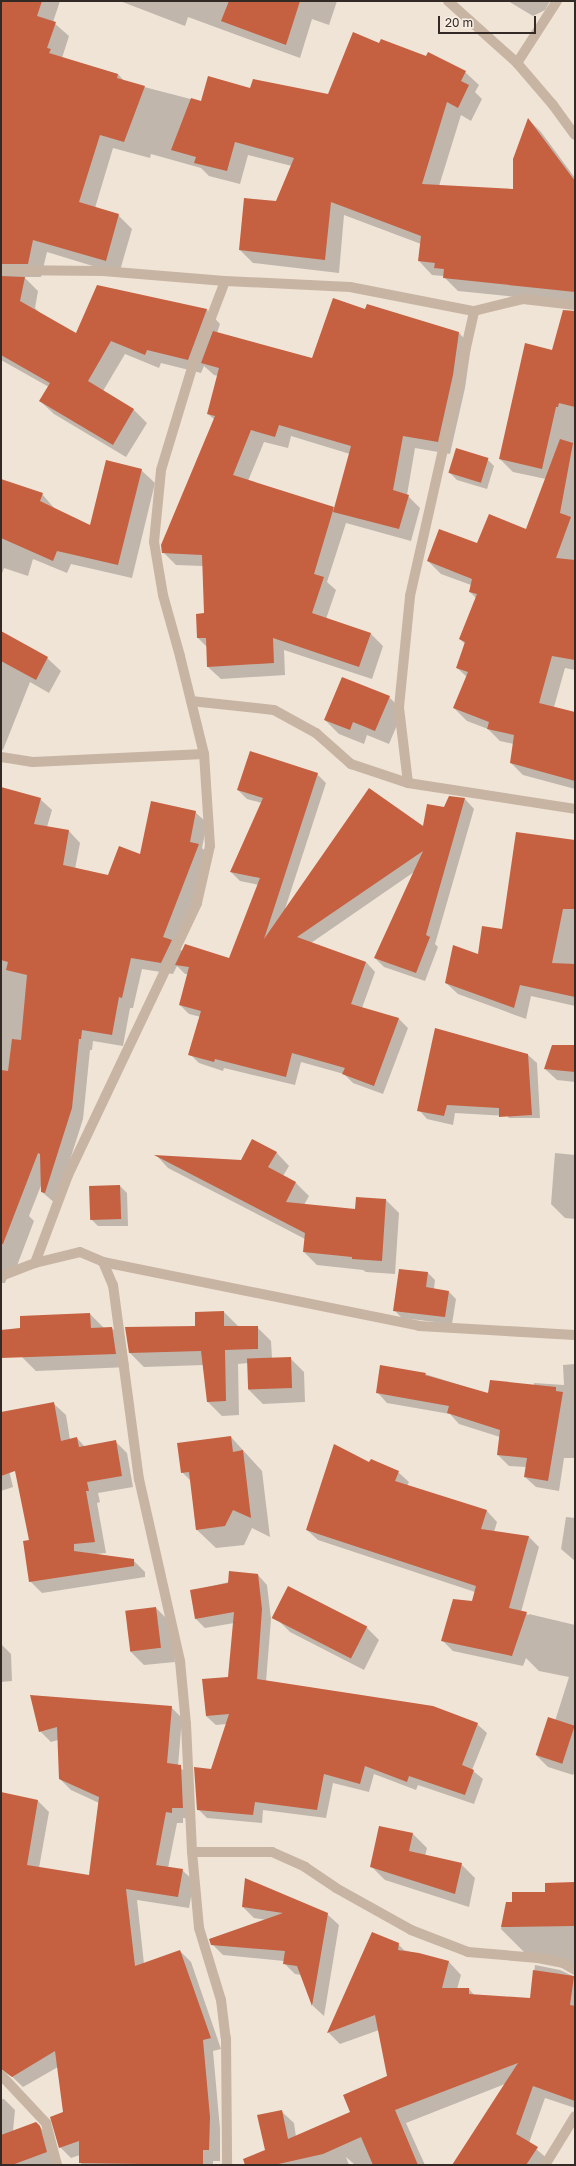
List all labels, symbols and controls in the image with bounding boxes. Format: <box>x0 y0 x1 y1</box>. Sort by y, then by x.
scale bar <box>440 8 538 34</box>
text: 20 m <box>445 15 473 30</box>

